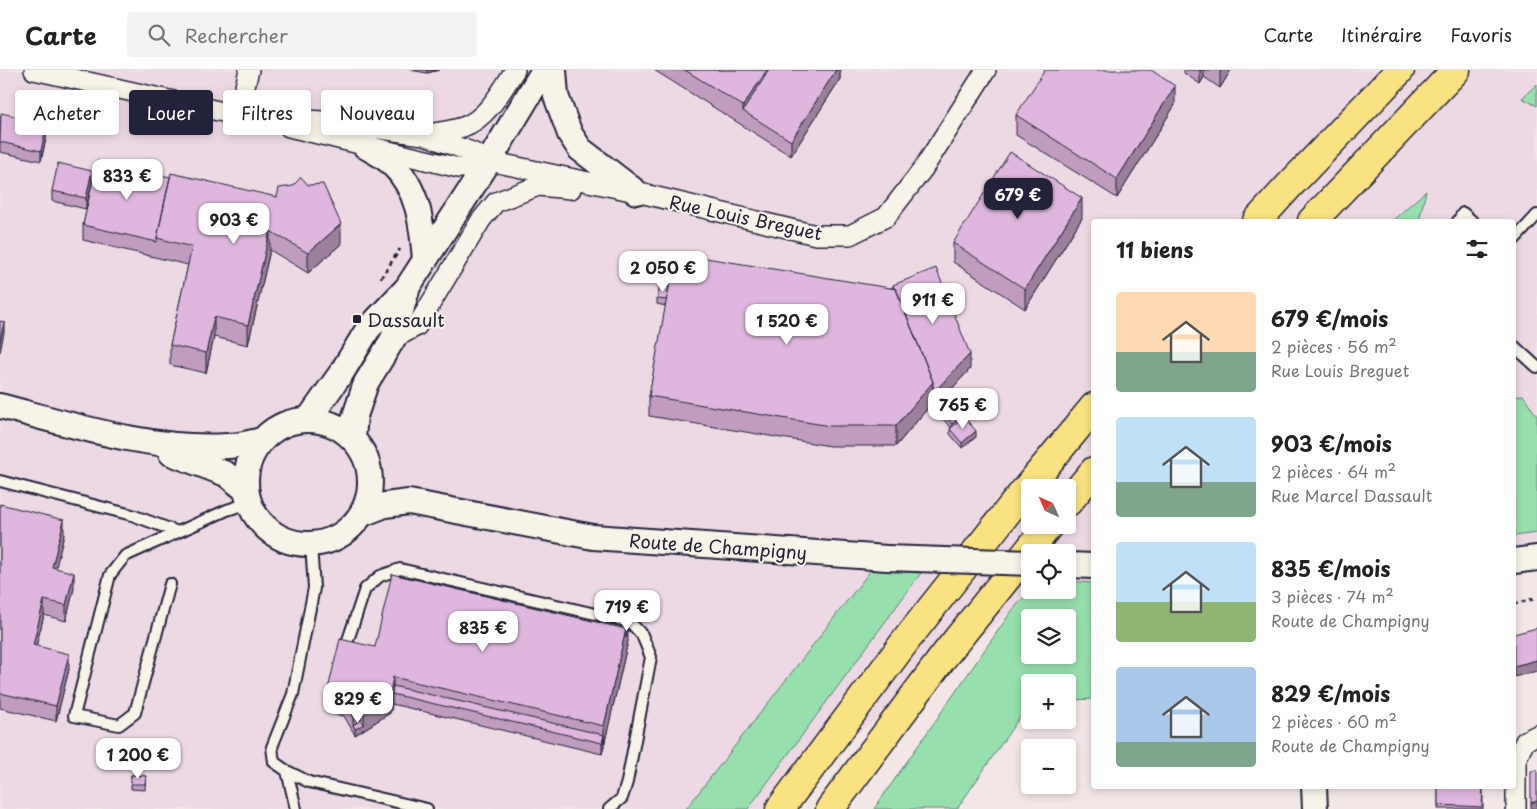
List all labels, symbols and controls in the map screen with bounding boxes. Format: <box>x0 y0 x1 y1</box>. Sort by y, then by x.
search box <box>127 12 477 57</box>
text: Carte <box>25 17 97 53</box>
icon: search <box>145 21 173 49</box>
text: Rechercher <box>185 21 288 49</box>
text: Carte <box>1263 21 1313 48</box>
text: Itinéraire <box>1341 21 1422 48</box>
text: Favoris <box>1450 21 1512 48</box>
chip: Acheter <box>15 90 119 135</box>
chip: Louer <box>129 90 213 135</box>
chip: Filtres <box>223 90 311 135</box>
chip: Nouveau <box>321 90 433 135</box>
pin: 833 € <box>92 158 162 201</box>
text: 833 € <box>103 163 151 187</box>
pin: 679 € <box>983 178 1053 220</box>
text: 679 € <box>995 182 1041 206</box>
street label: Rue Louis Breguet <box>667 188 825 246</box>
pin: 903 € <box>199 202 269 245</box>
text: 903 € <box>209 207 259 231</box>
text: 11 biens <box>1116 233 1193 265</box>
icon: filters <box>1463 235 1491 263</box>
pin: 2 050 € <box>617 250 709 293</box>
text: 2 050 € <box>630 255 696 279</box>
pin: 911 € <box>898 282 968 325</box>
text: 911 € <box>912 287 954 311</box>
text: 679 €/mois <box>1271 302 1388 334</box>
pin: 1 520 € <box>741 304 833 346</box>
place label: Dassault <box>367 306 445 333</box>
text: 1 520 € <box>756 308 818 332</box>
icon: home <box>1156 312 1216 372</box>
marker: Dassault <box>351 313 363 325</box>
text: 2 pièces · 56 m² <box>1271 334 1397 358</box>
text: Rue Louis Breguet <box>1271 358 1409 382</box>
pin: 765 € <box>928 388 998 430</box>
text: 765 € <box>939 392 987 416</box>
text: 903 €/mois <box>1271 427 1392 459</box>
icon: home <box>1156 437 1216 497</box>
text: 2 pièces · 64 m² <box>1271 459 1396 483</box>
north arrow <box>1021 479 1076 534</box>
map controls <box>1021 479 1076 794</box>
text: Rue Marcel Dassault <box>1271 483 1432 507</box>
street label: Route de Champigny <box>628 526 808 566</box>
button: locate <box>1021 544 1076 599</box>
text: 835 €/mois <box>1271 552 1390 584</box>
icon: home <box>1156 562 1216 622</box>
text: 3 pièces · 74 m² <box>1271 584 1394 608</box>
pin: 719 € <box>592 590 662 632</box>
text: 719 € <box>605 594 649 618</box>
text: Route de Champigny <box>1271 608 1430 632</box>
button: layers <box>1021 609 1076 664</box>
pin: 835 € <box>448 610 518 653</box>
text: 835 € <box>459 615 507 639</box>
button: + <box>1021 674 1076 729</box>
text: 829 €/mois <box>1271 677 1390 709</box>
pin: 829 € <box>323 682 393 724</box>
text: 829 € <box>334 686 382 710</box>
icon: home <box>1156 687 1216 747</box>
text: 2 pièces · 60 m² <box>1271 709 1397 733</box>
text: Route de Champigny <box>1271 733 1430 757</box>
pin: 1 200 € <box>92 738 184 780</box>
button: − <box>1021 739 1076 794</box>
text: 1 200 € <box>107 742 169 766</box>

